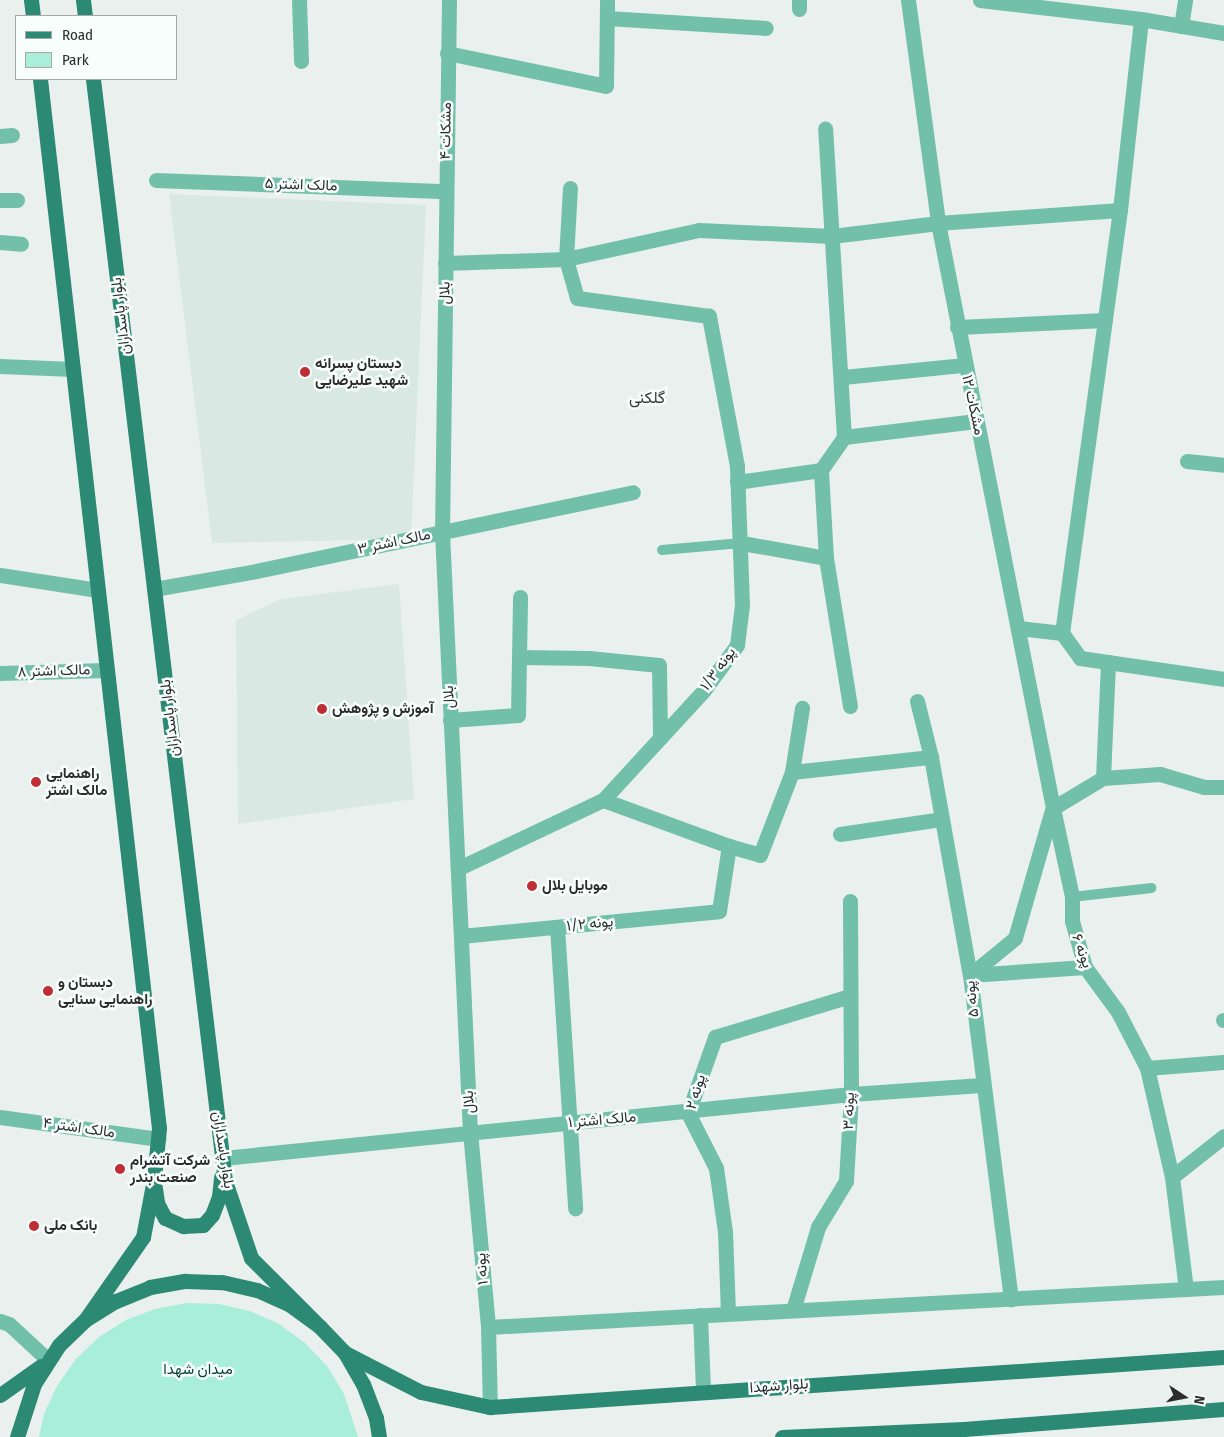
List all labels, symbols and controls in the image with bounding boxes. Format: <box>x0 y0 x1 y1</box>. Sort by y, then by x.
legend <box>15 15 178 80</box>
text: Road <box>62 26 93 44</box>
text: Park <box>62 51 89 69</box>
street label: مشکات ۴ <box>436 102 456 160</box>
street label: مالک اشتر ۵ <box>264 175 338 195</box>
street label: بلوار پاسداران <box>107 276 135 356</box>
street label: بلال <box>436 281 454 305</box>
place label: دبستان پسرانه شهید علیرضایی <box>315 354 408 389</box>
marker: دبستان پسرانه شهید علیرضایی <box>299 366 311 378</box>
street label: مشکات ۱۲ <box>958 373 988 437</box>
district label: گلکنی <box>629 388 665 408</box>
street label: مالک اشتر ۳ <box>356 526 432 558</box>
street label: پونه ۱/۳ <box>696 644 740 694</box>
street label: مالک اشتر ۸ <box>17 661 91 681</box>
street label: بلوار پاسداران <box>156 678 184 758</box>
street label: بلال <box>440 685 458 709</box>
place label: آموزش و پژوهش <box>332 700 434 718</box>
marker: آموزش و پژوهش <box>316 703 328 715</box>
place label: راهنمایی مالک اشتر <box>46 764 107 799</box>
marker: راهنمایی مالک اشتر <box>30 776 42 788</box>
place label: موبایل بلال <box>542 877 608 895</box>
marker: موبایل بلال <box>526 880 538 892</box>
street label: پونه ۱/۲ <box>566 913 614 935</box>
street label: پونه ۶ <box>1068 931 1096 971</box>
place label: دبستان و راهنمایی سنایی <box>58 973 152 1008</box>
street label: پونه ۵ <box>961 980 983 1018</box>
marker: دبستان و راهنمایی سنایی <box>42 985 54 997</box>
street label: پونه ۲ <box>682 1072 710 1112</box>
street label: بلال <box>459 1090 479 1114</box>
street label: پونه ۳ <box>839 1092 859 1130</box>
street label: مالک اشتر ۱ <box>567 1108 637 1132</box>
street label: بلوار پاسداران <box>208 1110 238 1190</box>
street label: مالک اشتر ۴ <box>42 1114 116 1142</box>
place label: شرکت آتشرام صنعت بندر <box>130 1151 210 1186</box>
marker: شرکت آتشرام صنعت بندر <box>114 1163 126 1175</box>
place label: بانک ملی <box>44 1217 97 1235</box>
marker: بانک ملی <box>28 1220 40 1232</box>
street label: پونه ۱ <box>472 1252 492 1286</box>
park label: میدان شهدا <box>163 1361 233 1379</box>
north arrow <box>1159 1372 1209 1422</box>
street label: بلوار شهدا <box>749 1375 809 1397</box>
text: N <box>1190 1394 1208 1406</box>

